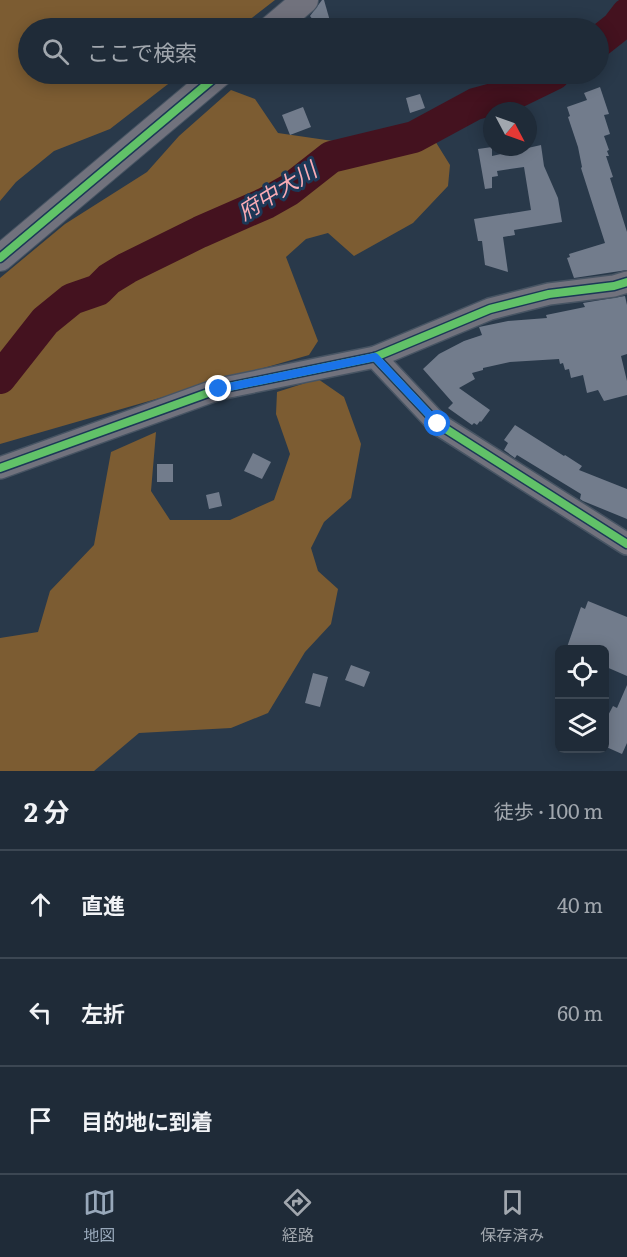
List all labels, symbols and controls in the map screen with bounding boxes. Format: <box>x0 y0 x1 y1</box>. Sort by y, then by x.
search box <box>18 18 609 84</box>
icon: search <box>39 35 72 68</box>
text: ここで検索 <box>87 35 197 68</box>
north arrow <box>483 102 537 156</box>
water label: 府中大川 <box>230 151 324 227</box>
route end <box>205 375 231 401</box>
route start <box>424 410 450 436</box>
map controls <box>555 645 609 753</box>
button: locate <box>555 645 609 699</box>
button: layers <box>555 699 609 753</box>
text: 2 分 <box>24 791 69 830</box>
text: 徒歩 · 100 m <box>494 795 603 825</box>
icon: ahead <box>24 888 57 921</box>
text: 直進 <box>81 888 125 921</box>
text: 40 m <box>557 889 603 919</box>
icon: left <box>24 996 57 1029</box>
text: 左折 <box>81 996 125 1029</box>
text: 60 m <box>557 997 603 1027</box>
icon: arrive <box>24 1104 57 1137</box>
text: 目的地に到着 <box>81 1104 213 1137</box>
tab: 地図 <box>83 1186 116 1246</box>
tab: 経路 <box>281 1186 314 1246</box>
tab: 保存済み <box>480 1186 544 1246</box>

